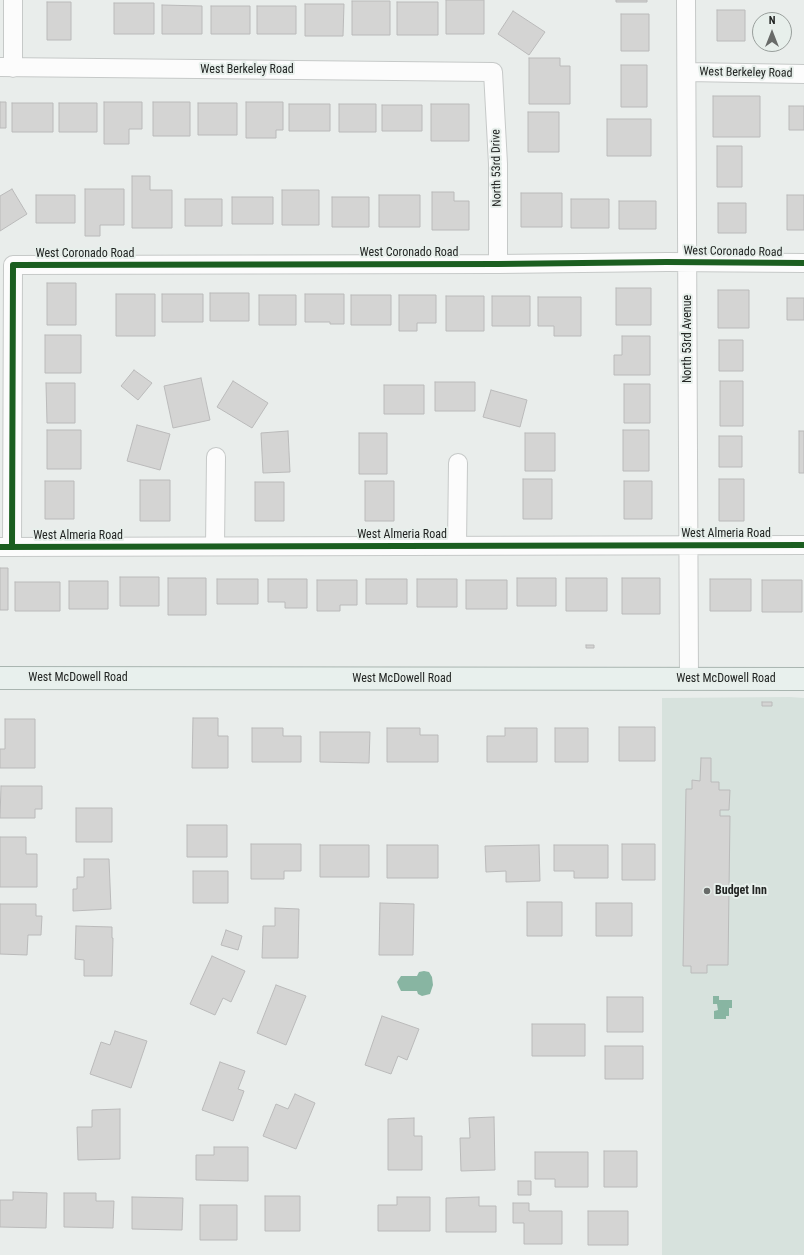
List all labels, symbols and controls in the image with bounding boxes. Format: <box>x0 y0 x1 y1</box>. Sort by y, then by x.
north arrow <box>752 12 792 52</box>
text: N <box>769 14 775 27</box>
street label: West Berkeley Road <box>200 63 294 77</box>
street label: West Berkeley Road <box>699 65 793 81</box>
street label: North 53rd Drive <box>489 129 505 207</box>
street label: West Coronado Road <box>683 244 783 260</box>
street label: West Coronado Road <box>359 246 459 260</box>
street label: West Coronado Road <box>35 247 135 261</box>
street label: North 53rd Avenue <box>681 295 695 383</box>
street label: West Almeria Road <box>681 527 771 541</box>
street label: West Almeria Road <box>357 528 447 542</box>
street label: West Almeria Road <box>33 529 123 543</box>
street label: West McDowell Road <box>28 671 128 685</box>
street label: West McDowell Road <box>352 672 452 686</box>
street label: West McDowell Road <box>676 672 776 686</box>
place label: Budget Inn <box>715 884 767 898</box>
marker: Budget Inn <box>702 886 712 896</box>

